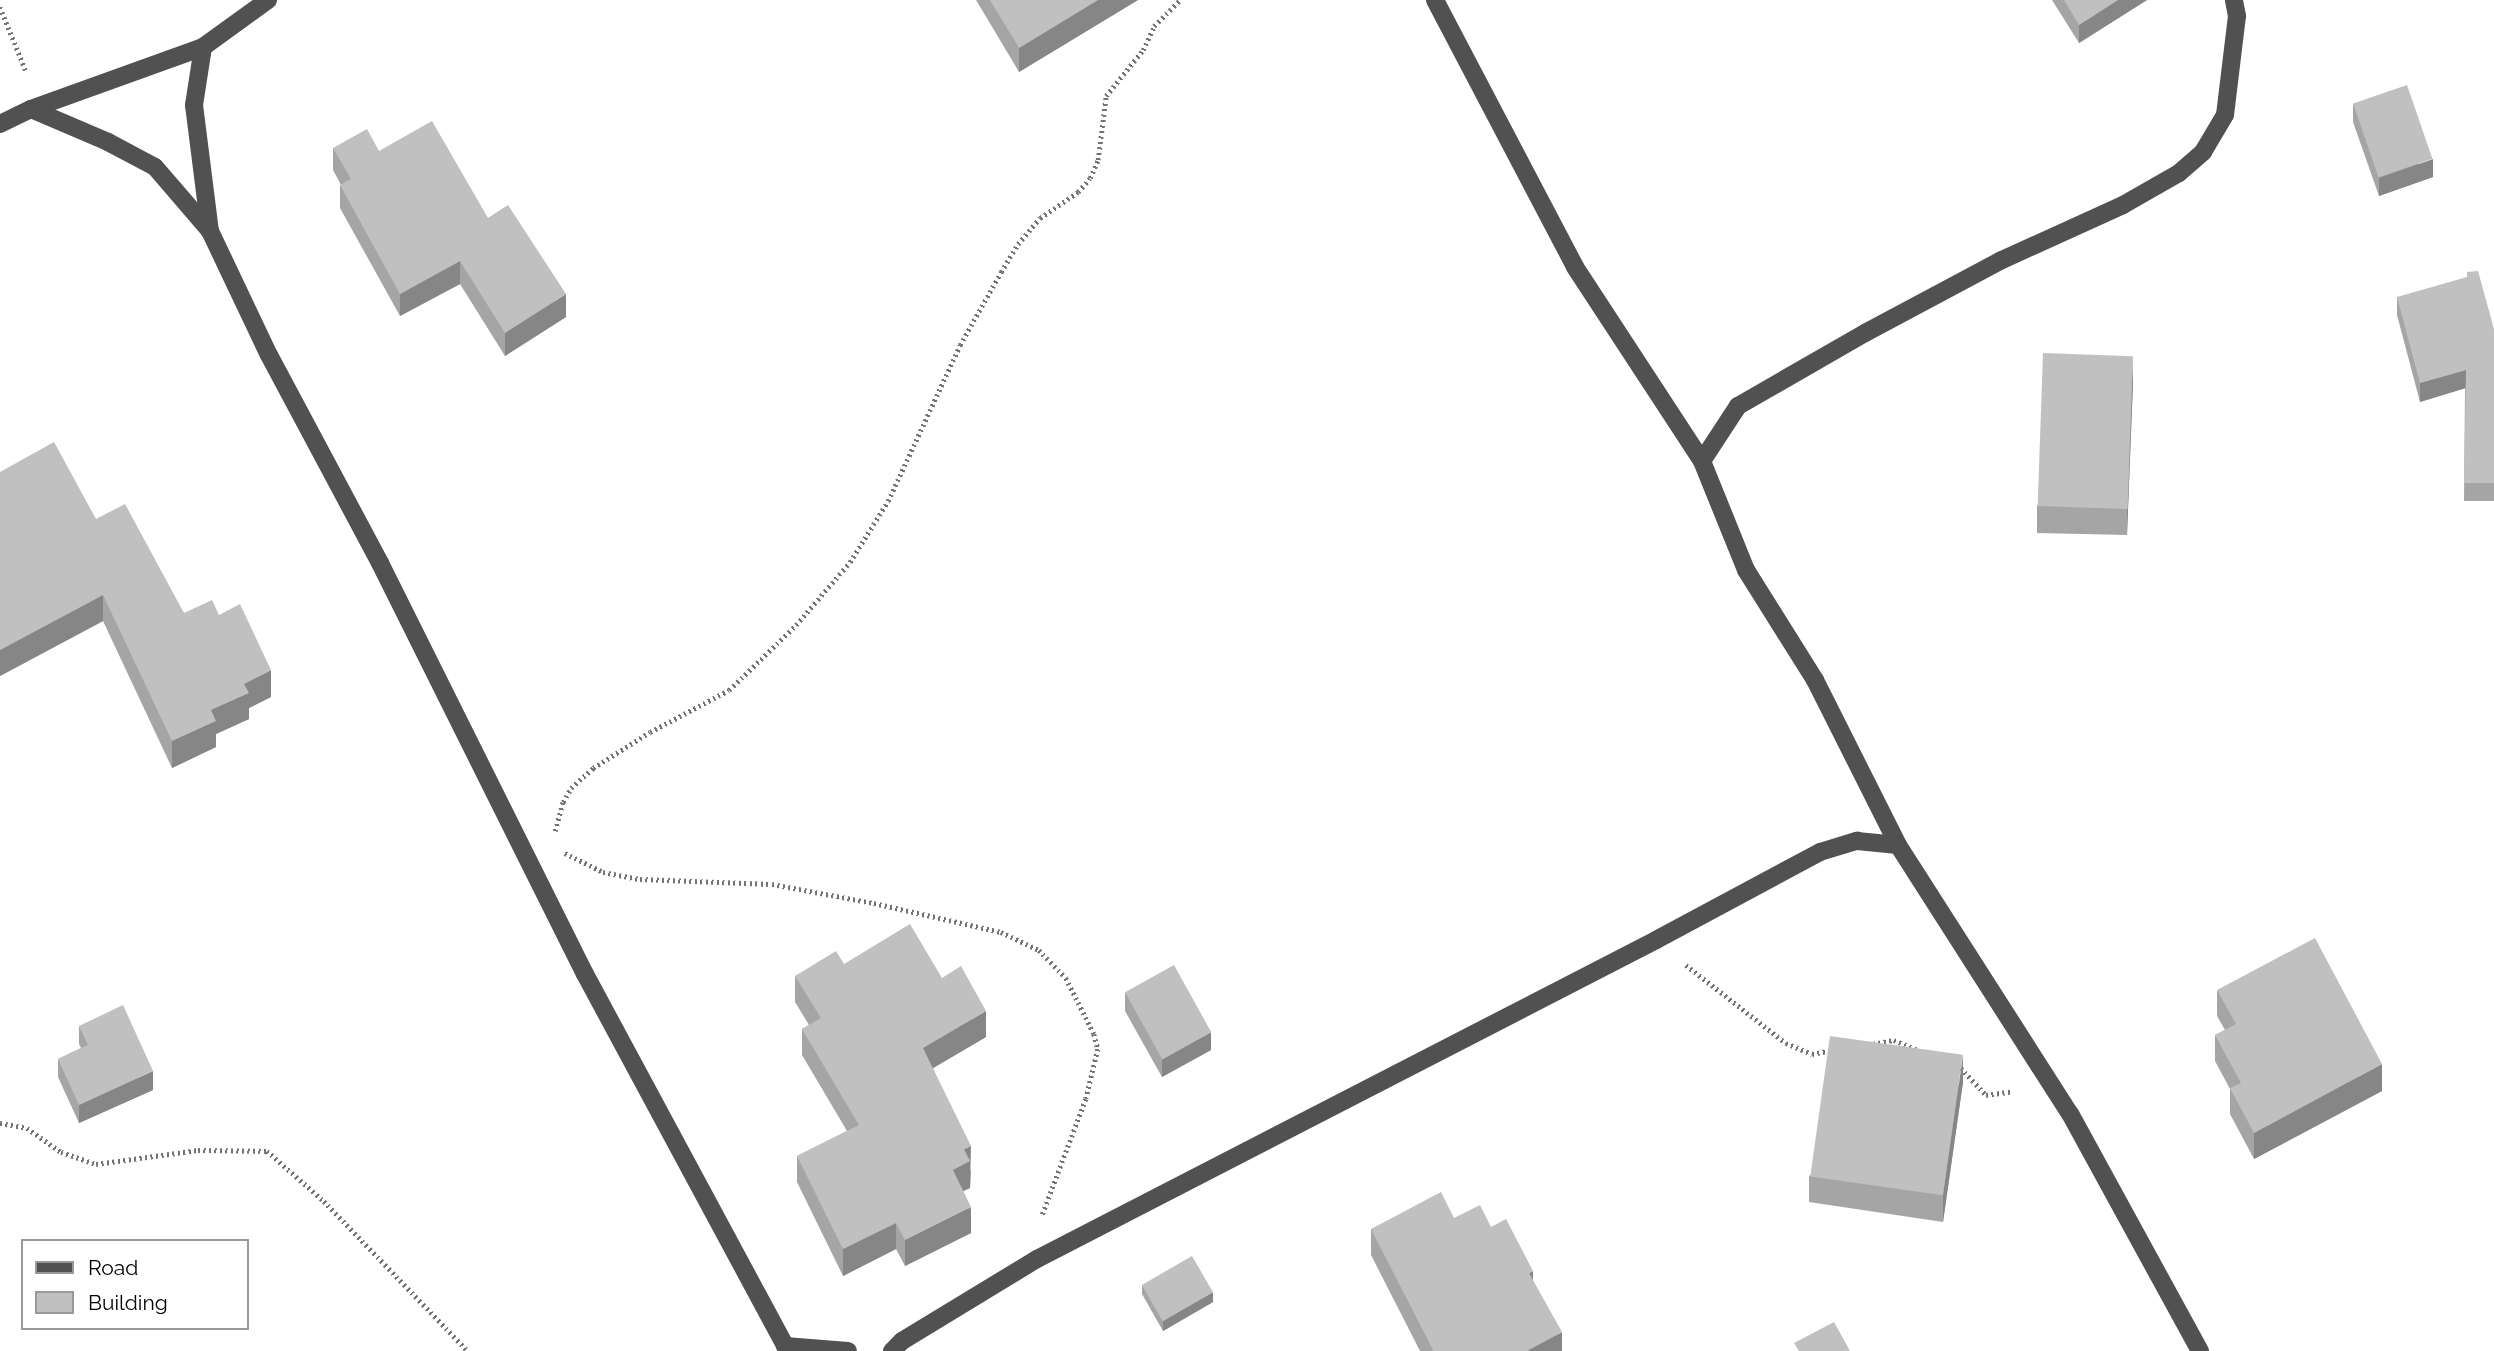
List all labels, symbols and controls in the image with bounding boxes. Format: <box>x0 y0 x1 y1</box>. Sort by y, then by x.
legend <box>21 1239 248 1330</box>
text: Road <box>88 1255 138 1280</box>
text: Building <box>88 1290 168 1315</box>

